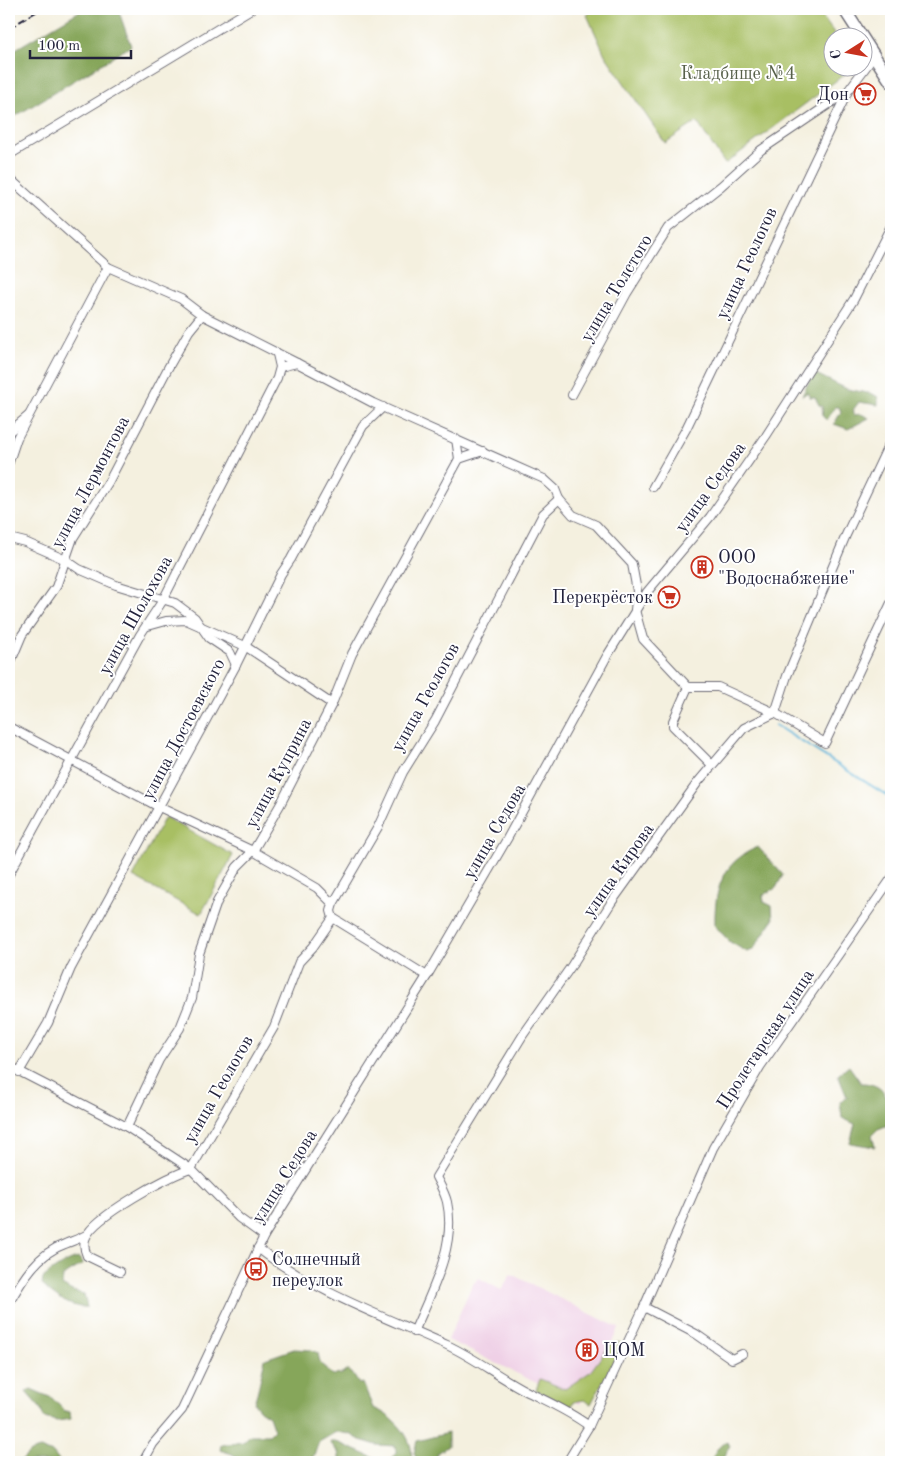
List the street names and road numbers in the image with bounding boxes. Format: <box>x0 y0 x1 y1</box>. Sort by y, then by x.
street label: улица Геологов <box>713 205 781 322</box>
street label: улица Толстого <box>578 232 656 345</box>
street label: улица Лермонтова <box>48 413 133 552</box>
street label: улица Седова <box>672 439 750 536</box>
street label: улица Шолохова <box>96 553 176 678</box>
street label: улица Геологов <box>389 640 463 755</box>
street label: улица Достоевского <box>139 656 229 803</box>
street label: улица Куприна <box>242 716 315 831</box>
street label: улица Седова <box>460 781 529 882</box>
street label: улица Кирова <box>580 820 658 921</box>
street label: Пролетарская улица <box>714 966 818 1113</box>
street label: улица Геологов <box>181 1033 257 1146</box>
street label: улица Седова <box>249 1126 321 1227</box>

